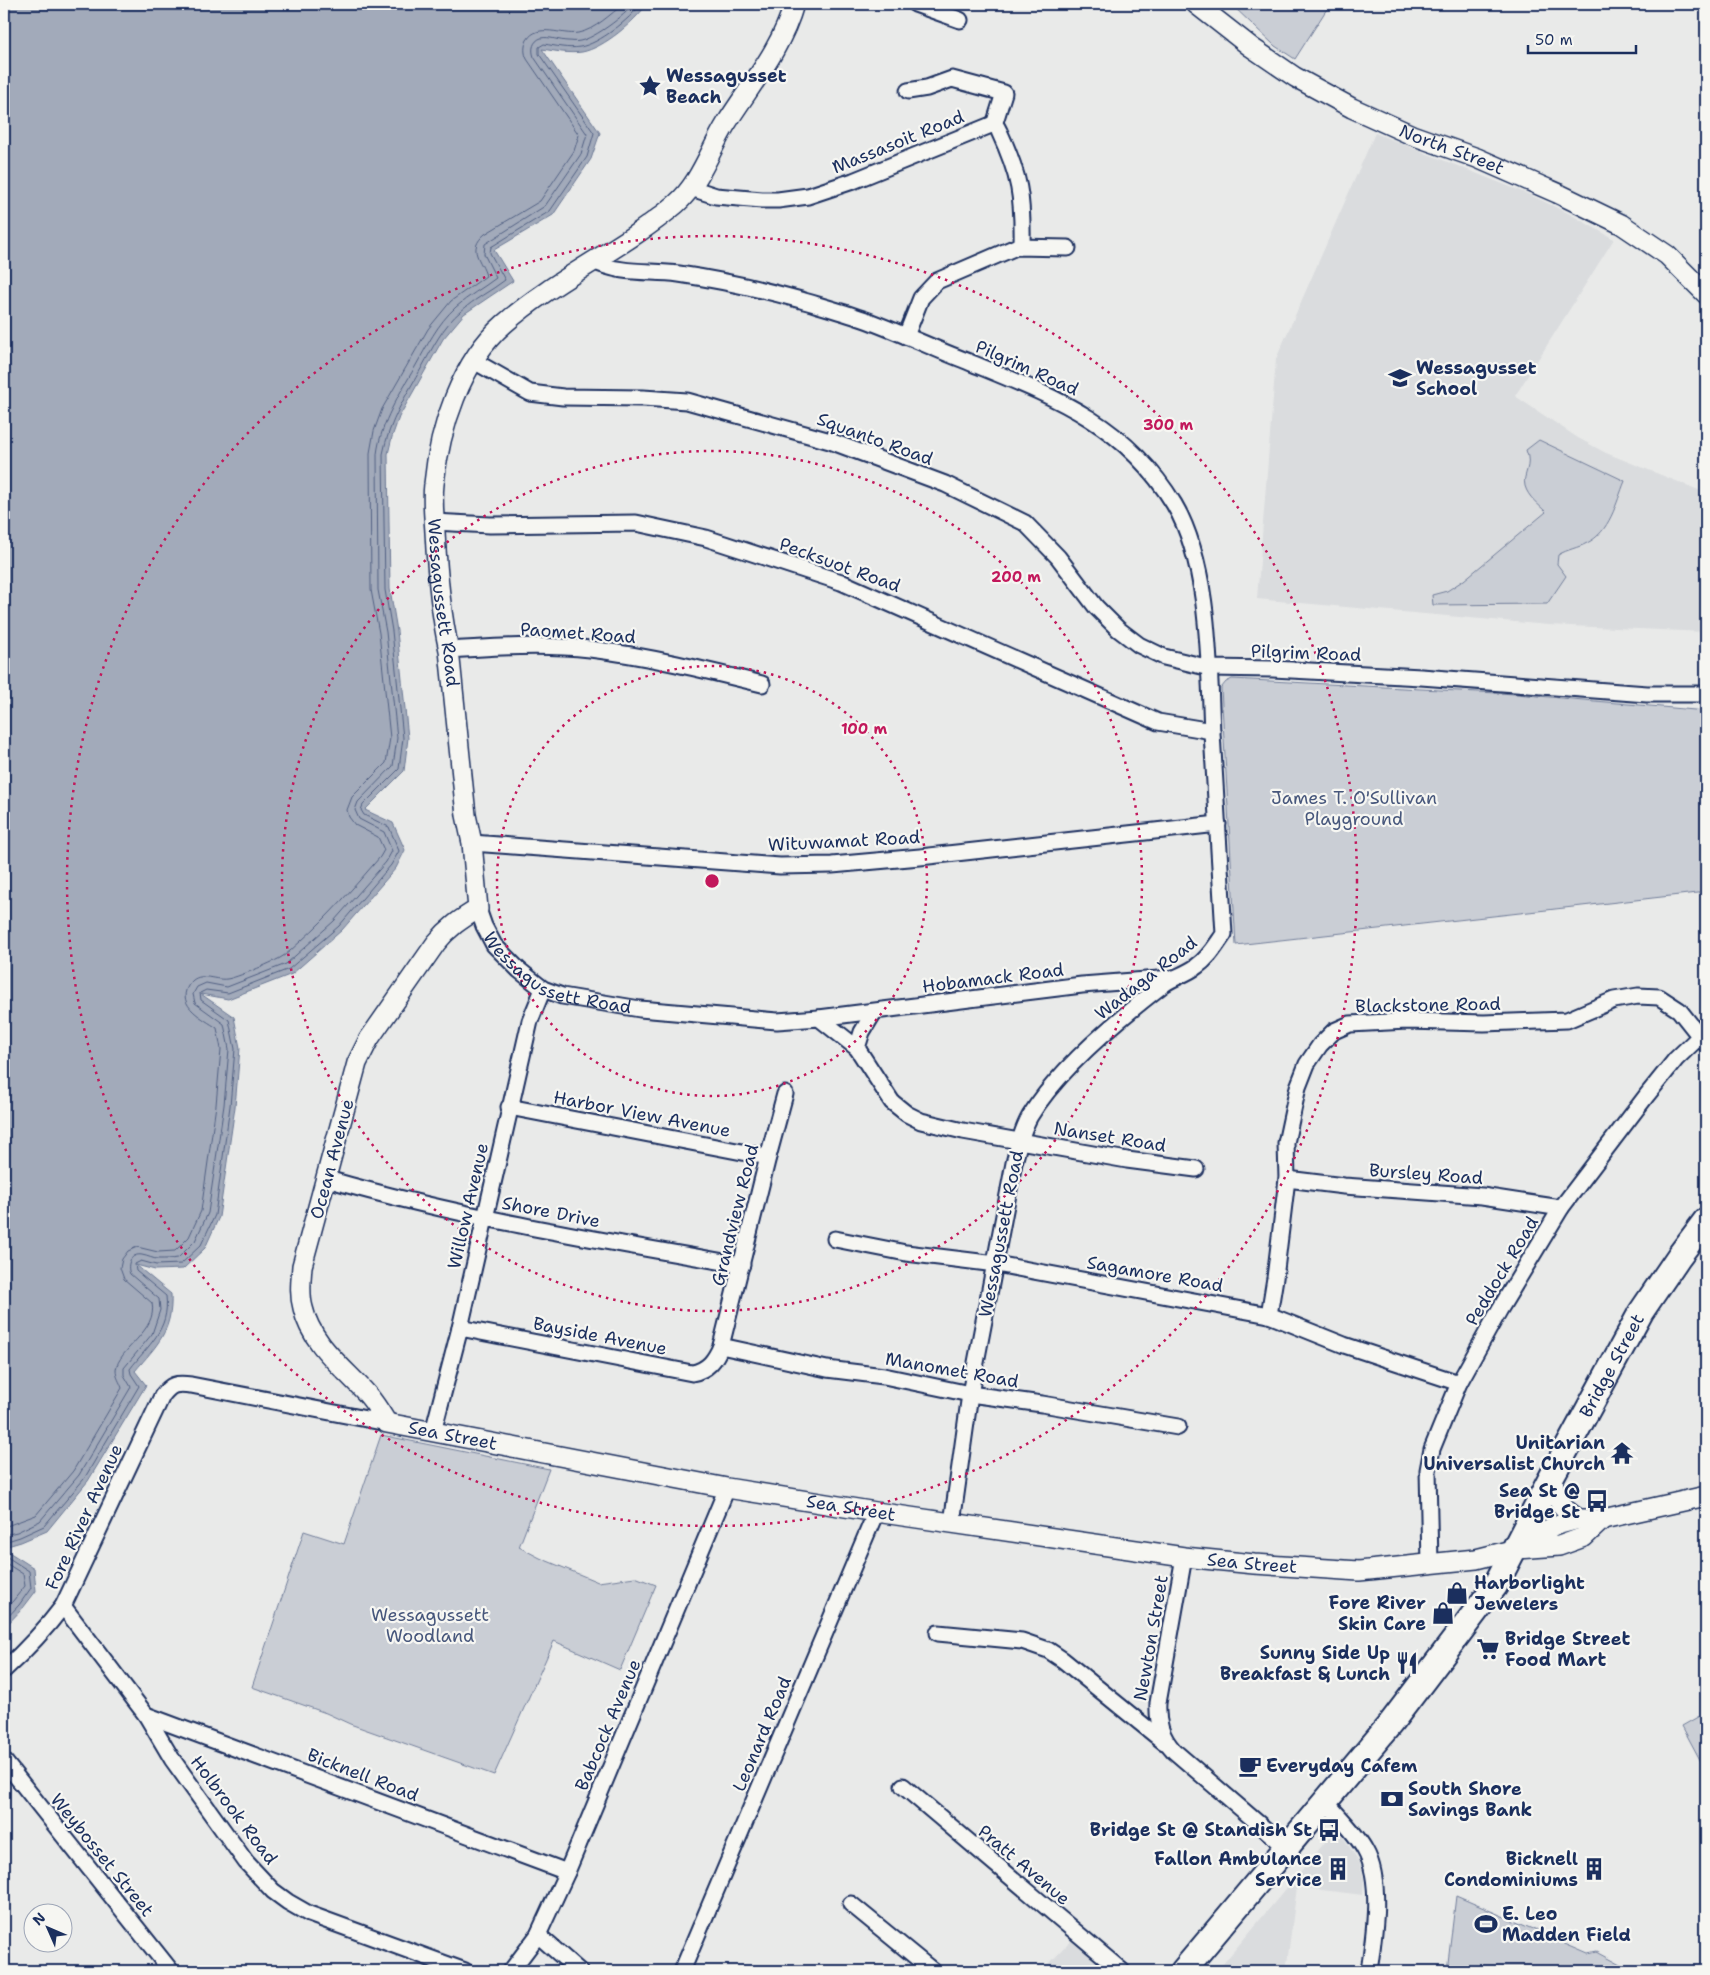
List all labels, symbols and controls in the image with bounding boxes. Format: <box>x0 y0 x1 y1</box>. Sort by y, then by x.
scale bar <box>1528 22 1635 54</box>
text: 50 m <box>1535 30 1573 50</box>
place label: Wessagusset Beach <box>666 64 787 109</box>
place icon: Wessagusset Beach <box>637 73 663 99</box>
street label: Massasoit Road <box>828 105 968 179</box>
street label: North Street <box>1395 119 1508 180</box>
street label: Pilgrim Road <box>972 335 1082 401</box>
place label: Wessagusset School <box>1416 356 1537 401</box>
school or university icon: Wessagusset School <box>1387 365 1413 391</box>
street label: Squanto Road <box>814 407 936 471</box>
text: 300 m <box>1143 415 1193 435</box>
street label: Wessagussett Road <box>422 517 465 688</box>
street label: Pecksuot Road <box>776 532 904 598</box>
text: 200 m <box>991 567 1041 587</box>
street label: Paomet Road <box>519 617 637 649</box>
street label: Pilgrim Road <box>1250 639 1362 667</box>
text: 100 m <box>841 719 887 739</box>
park label: James T. O'Sullivan Playground <box>1271 786 1437 831</box>
street label: Wituwamat Road <box>767 825 921 857</box>
centre of rings <box>703 872 721 890</box>
street label: Wessagussett Road <box>477 928 633 1019</box>
street label: Wadaga Road <box>1090 931 1202 1025</box>
street label: Hobamack Road <box>921 957 1065 999</box>
street label: Blackstone Road <box>1355 992 1501 1018</box>
street label: Harbor View Avenue <box>551 1085 733 1143</box>
street label: Ocean Avenue <box>304 1096 360 1222</box>
street label: Nanset Road <box>1052 1116 1168 1158</box>
street label: Willow Avenue <box>442 1141 494 1271</box>
street label: Grandview Road <box>706 1141 764 1289</box>
street label: Wessagussett Road <box>973 1148 1029 1320</box>
street label: Bursley Road <box>1368 1158 1484 1190</box>
street label: Shore Drive <box>500 1191 602 1233</box>
street label: Peddock Road <box>1460 1212 1544 1330</box>
street label: Sagamore Road <box>1085 1250 1225 1298</box>
street label: Bridge Street <box>1574 1309 1650 1422</box>
street label: Bayside Avenue <box>531 1311 669 1361</box>
street label: Manomet Road <box>884 1346 1020 1394</box>
street label: Sea Street <box>406 1415 499 1456</box>
place label: Unitarian Universalist Church <box>1423 1431 1605 1476</box>
street label: Fore River Avenue <box>40 1440 128 1594</box>
temple icon: Unitarian Universalist Church <box>1609 1440 1635 1466</box>
place label: Sea St @ Bridge St <box>1494 1479 1580 1524</box>
bus stop icon: Sea St @ Bridge St <box>1584 1488 1610 1514</box>
street label: Sea Street <box>805 1489 897 1527</box>
street label: Sea Street <box>1206 1547 1298 1579</box>
place label: Harborlight Jewelers <box>1474 1571 1585 1616</box>
street label: Newton Street <box>1128 1573 1174 1703</box>
shop icon: Harborlight Jewelers <box>1444 1580 1470 1606</box>
place label: Fore River Skin Care <box>1329 1591 1426 1636</box>
shop icon: Fore River Skin Care <box>1430 1600 1456 1626</box>
park label: Wessagussett Woodland <box>371 1603 489 1648</box>
place label: Bridge Street Food Mart <box>1505 1627 1630 1672</box>
supermarket icon: Bridge Street Food Mart <box>1475 1636 1501 1662</box>
place label: Sunny Side Up Breakfast & Lunch <box>1220 1641 1390 1686</box>
restaurant icon: Sunny Side Up Breakfast & Lunch <box>1394 1650 1420 1676</box>
street label: Babcock Avenue <box>570 1656 646 1794</box>
street label: Leonard Road <box>727 1673 797 1795</box>
street label: Bicknell Road <box>304 1743 422 1807</box>
street label: Holbrook Road <box>185 1751 283 1869</box>
cafe icon: Everyday Cafem <box>1237 1753 1263 1779</box>
place label: Everyday Cafem <box>1266 1754 1418 1778</box>
place label: South Shore Savings Bank <box>1408 1777 1532 1822</box>
bank icon: South Shore Savings Bank <box>1379 1786 1405 1812</box>
street label: Weybosset Street <box>45 1788 159 1922</box>
bus stop icon: Bridge St @ Standish St <box>1316 1817 1342 1843</box>
place label: Bridge St @ Standish St <box>1090 1818 1312 1842</box>
street label: Pratt Avenue <box>973 1819 1075 1911</box>
place label: Fallon Ambulance Service <box>1154 1847 1322 1892</box>
place label: Bicknell Condominiums <box>1444 1847 1578 1892</box>
building icon: Fallon Ambulance Service <box>1325 1856 1351 1882</box>
building icon: Bicknell Condominiums <box>1581 1856 1607 1882</box>
north arrow <box>22 1902 72 1952</box>
place label: E. Leo Madden Field <box>1502 1902 1631 1947</box>
text: N <box>29 1909 49 1929</box>
sports icon: E. Leo Madden Field <box>1473 1911 1499 1937</box>

